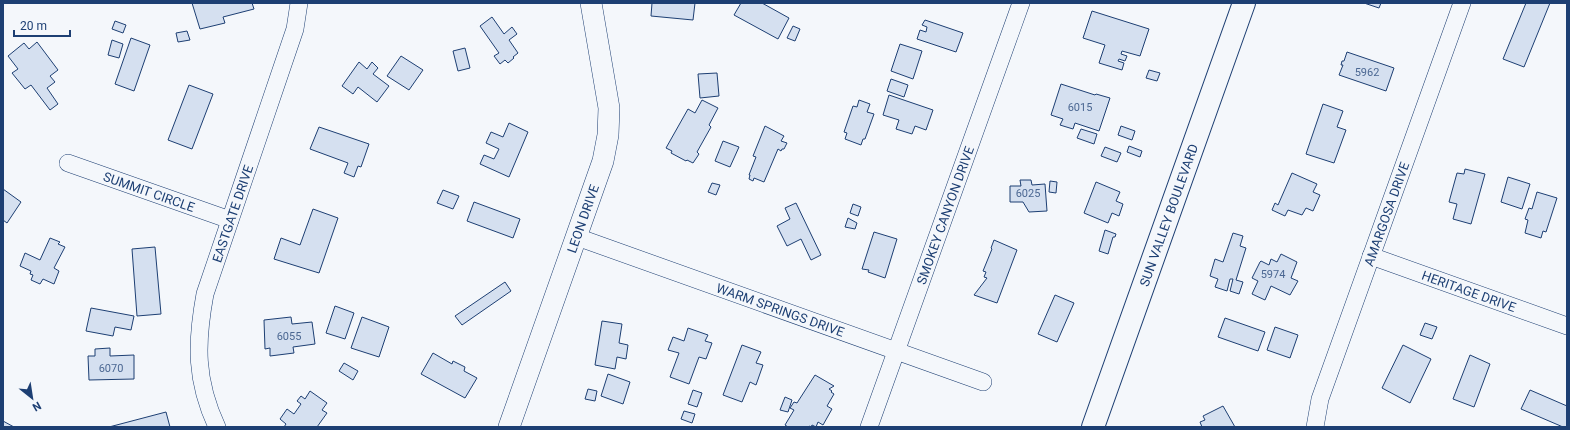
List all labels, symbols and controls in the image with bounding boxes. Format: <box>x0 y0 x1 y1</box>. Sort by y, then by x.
scale bar <box>14 12 70 38</box>
text: 20 m <box>20 19 47 33</box>
house number: 5962 <box>1355 66 1379 79</box>
house number: 6015 <box>1068 101 1092 114</box>
street label: SUN VALLEY BOULEVARD <box>1136 142 1201 288</box>
street label: SMOKEY CANYON DRIVE <box>913 144 977 286</box>
street label: AMARGOSA DRIVE <box>1361 160 1412 268</box>
street label: EASTGATE DRIVE <box>209 163 256 264</box>
street label: SUMMIT CIRCLE <box>101 169 197 215</box>
street label: LEON DRIVE <box>564 182 602 255</box>
house number: 6025 <box>1016 187 1040 200</box>
street label: HERITAGE DRIVE <box>1420 267 1518 315</box>
house number: 5974 <box>1261 268 1285 281</box>
street label: WARM SPRINGS DRIVE <box>714 280 846 339</box>
house number: 6055 <box>277 330 301 343</box>
house number: 6070 <box>99 362 123 375</box>
north arrow <box>12 378 52 418</box>
text: N <box>30 399 43 414</box>

